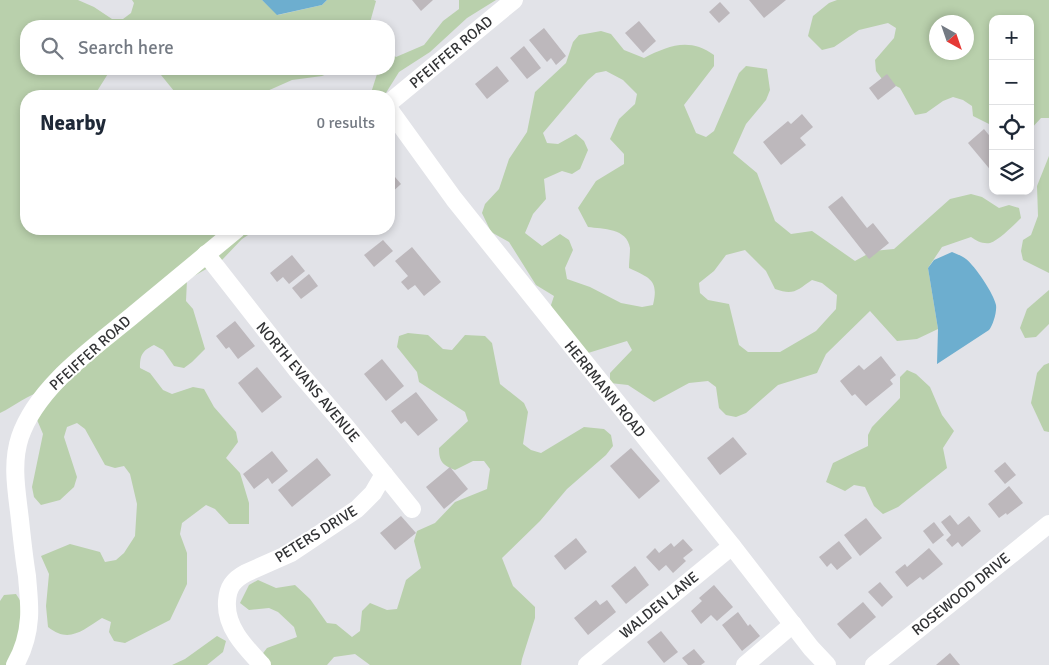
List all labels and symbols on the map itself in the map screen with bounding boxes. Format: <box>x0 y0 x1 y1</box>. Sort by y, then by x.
street label: PFEIFFER ROAD <box>406 12 496 92</box>
north arrow <box>929 15 974 60</box>
street label: PFEIFFER ROAD <box>46 312 134 394</box>
street label: NORTH EVANS AVENUE <box>252 318 364 446</box>
street label: HERRMANN ROAD <box>561 337 649 441</box>
street label: PETERS DRIVE <box>271 502 361 566</box>
street label: ROSEWOOD DRIVE <box>908 549 1014 639</box>
street label: WALDEN LANE <box>616 568 702 642</box>

